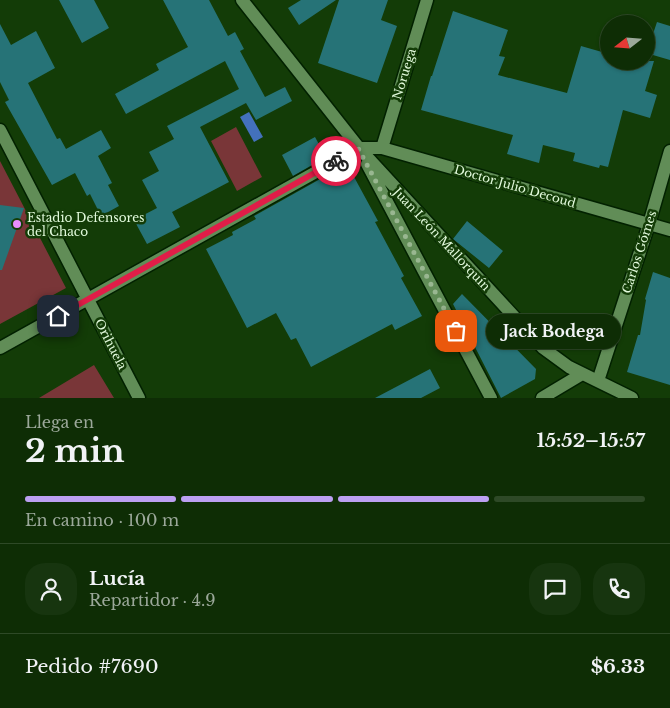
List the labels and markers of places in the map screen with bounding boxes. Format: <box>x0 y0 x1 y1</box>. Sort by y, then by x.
place label: Estadio Defensores del Chaco <box>27 210 144 239</box>
marker: Estadio Defensores del Chaco <box>11 218 23 230</box>
pin <box>37 295 79 337</box>
pin <box>435 310 477 352</box>
callout: Jack Bodega <box>486 314 621 348</box>

